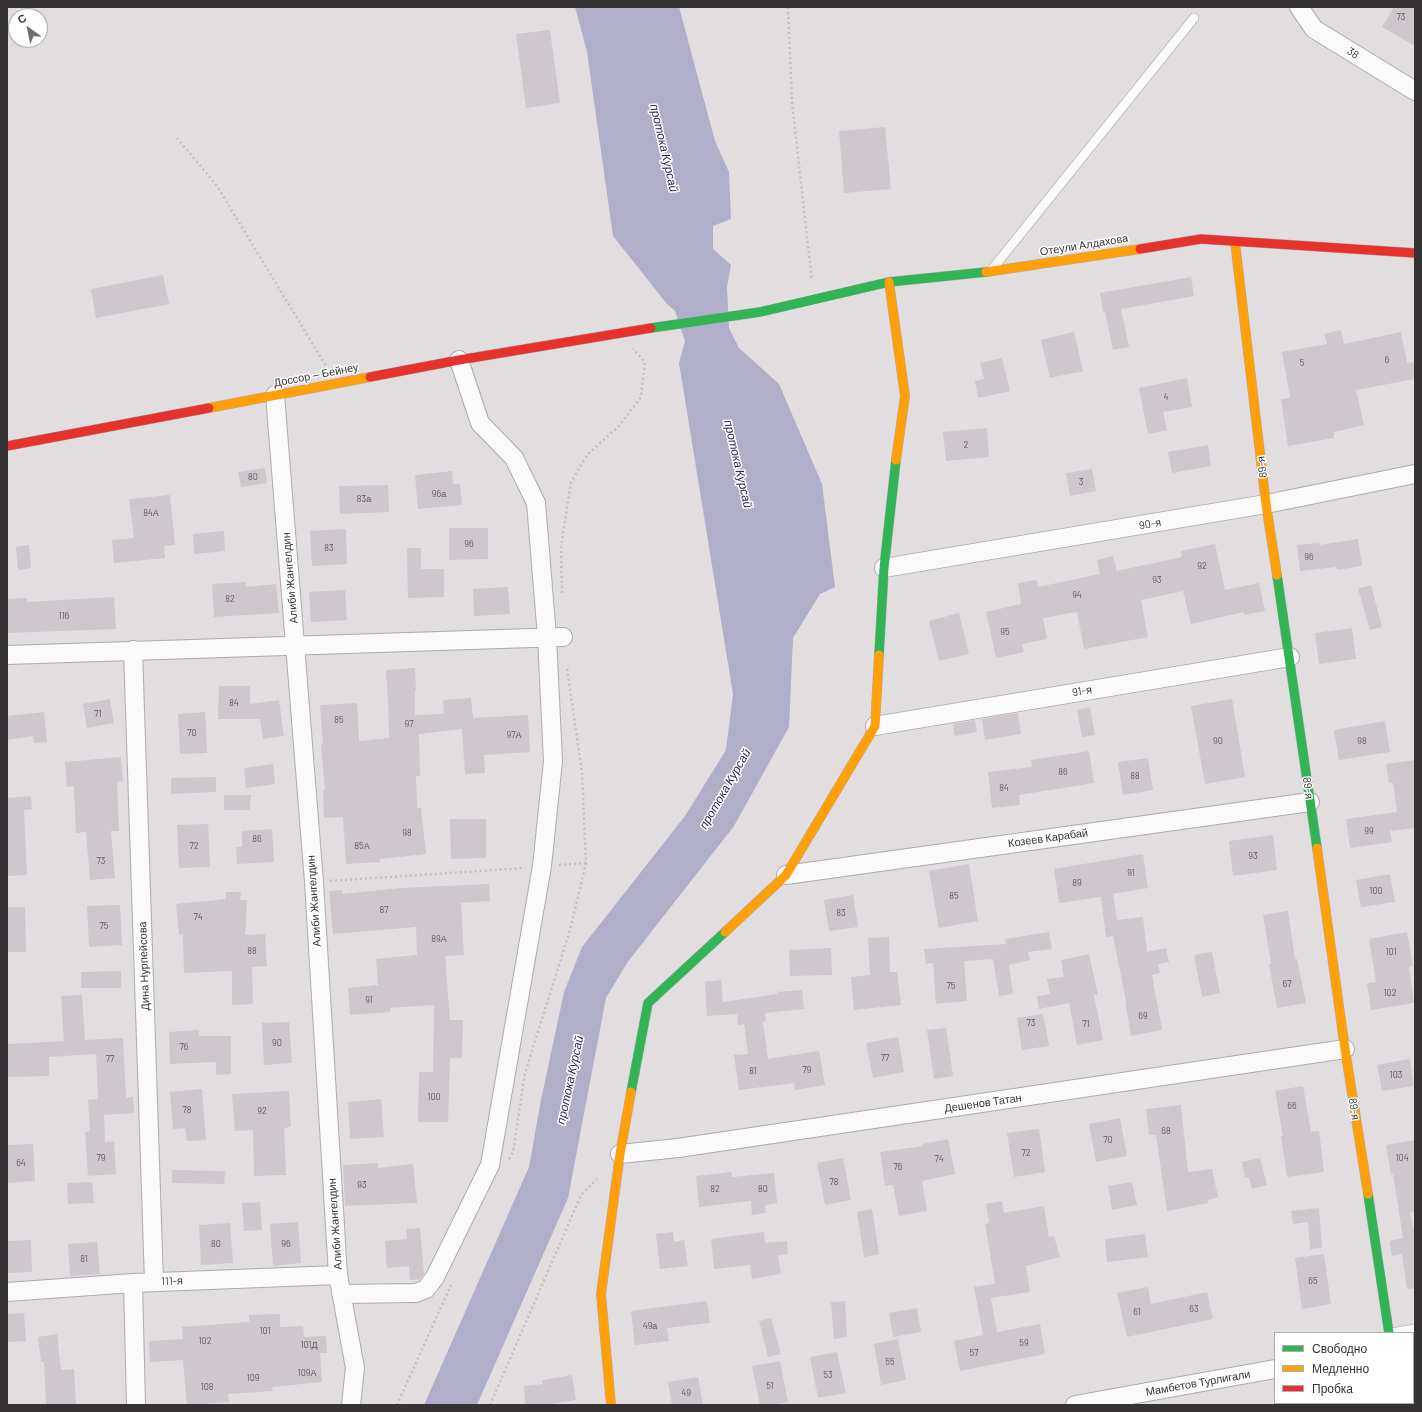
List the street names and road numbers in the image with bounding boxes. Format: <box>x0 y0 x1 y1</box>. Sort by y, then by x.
street label: 38 <box>1345 44 1361 62</box>
street label: Отеули Алдахова <box>1039 232 1129 258</box>
street label: Доссор — Бейнеу <box>273 360 359 390</box>
street label: 89-я <box>1254 455 1270 479</box>
street label: 90-я <box>1138 516 1162 532</box>
street label: Алиби Жангелдин <box>279 532 301 624</box>
street label: 91-я <box>1071 683 1093 699</box>
street label: 89-я <box>1300 776 1316 800</box>
street label: Козеев Карабай <box>1007 826 1089 850</box>
street label: Алиби Жангелдин <box>304 855 324 947</box>
street label: Дина Нурпейсова <box>136 921 152 1011</box>
street label: Дешенов Татан <box>943 1091 1023 1115</box>
street label: 89-я <box>1346 1097 1362 1121</box>
street label: Алиби Жангелдин <box>325 1178 345 1270</box>
street label: 111-я <box>161 1274 183 1288</box>
street label: Мамбетов Турлигали <box>1145 1367 1251 1399</box>

